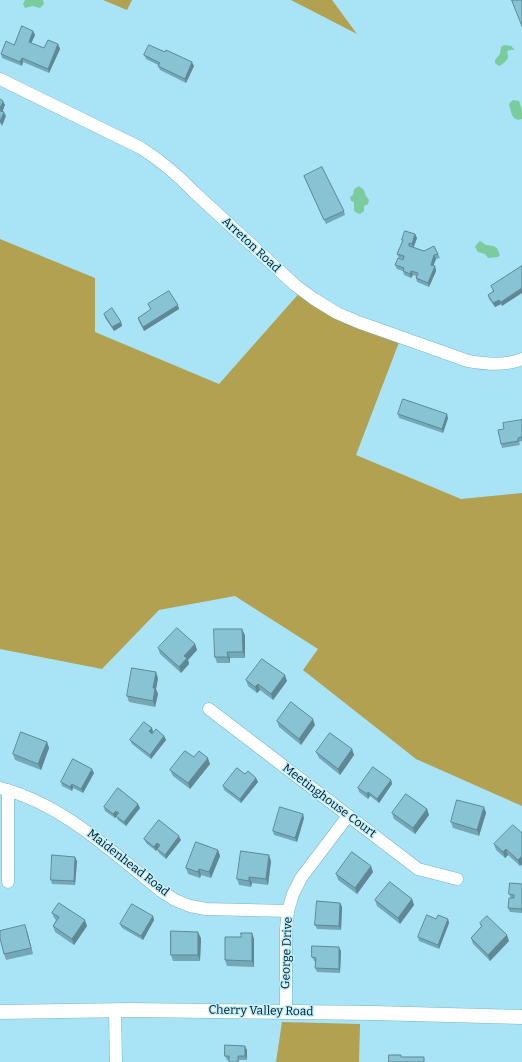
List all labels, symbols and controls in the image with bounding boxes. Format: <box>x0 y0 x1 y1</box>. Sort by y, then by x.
street label: Arreton Road <box>219 214 283 276</box>
street label: Meetinghouse Court <box>279 761 379 841</box>
street label: Maidenhead Road <box>84 826 172 900</box>
street label: George Drive <box>279 917 295 989</box>
street label: Cherry Valley Road <box>208 1003 314 1019</box>

